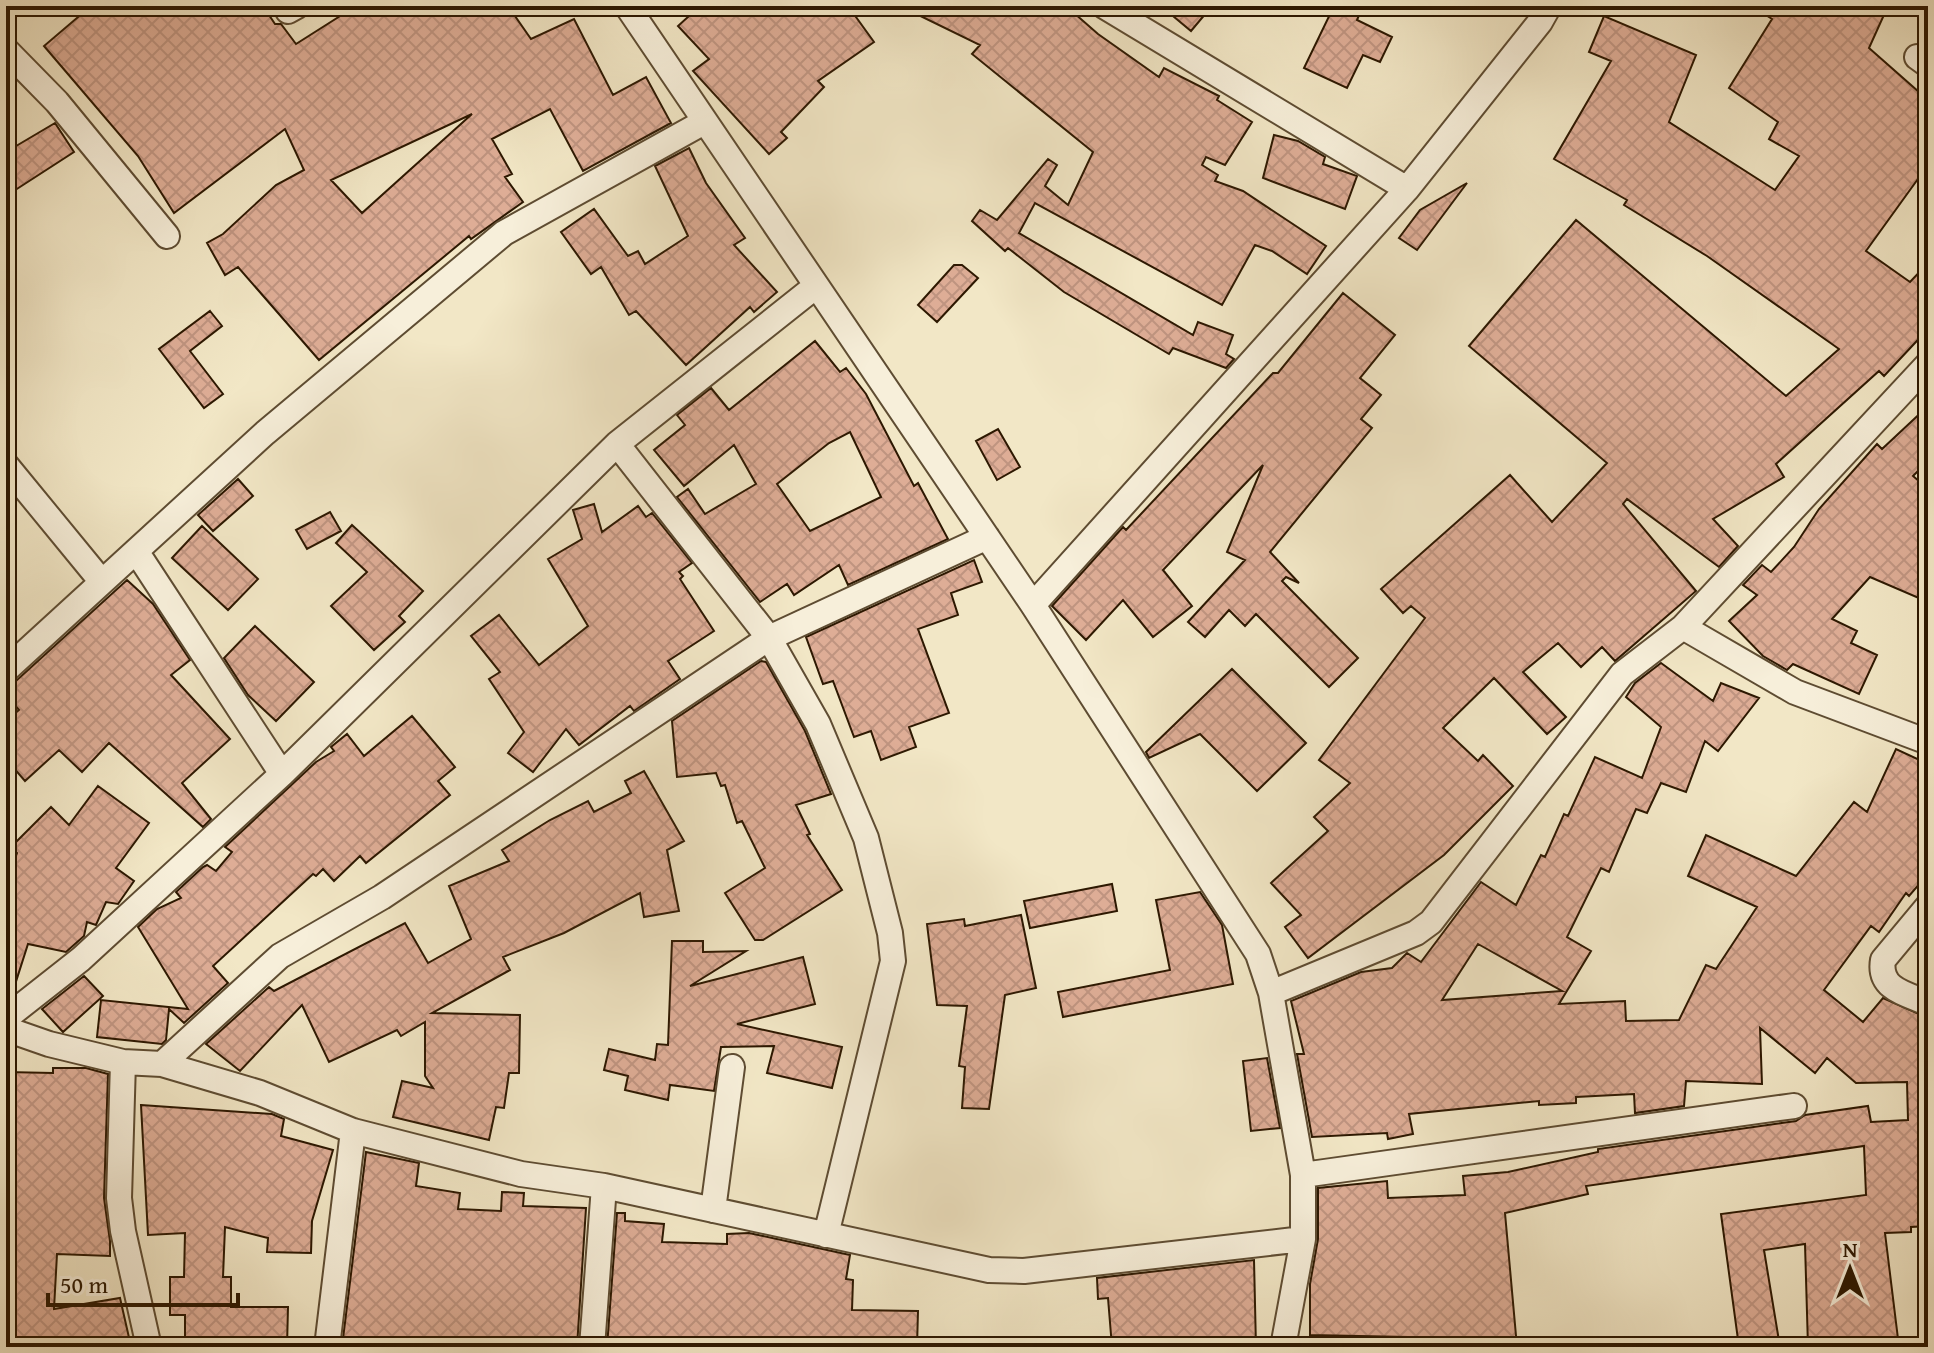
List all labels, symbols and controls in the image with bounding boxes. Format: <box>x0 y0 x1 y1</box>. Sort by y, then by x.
north arrow <box>1810 1229 1890 1309</box>
text: N <box>1843 1233 1858 1265</box>
scale bar <box>48 1257 238 1307</box>
text: 50 m <box>60 1267 108 1302</box>

